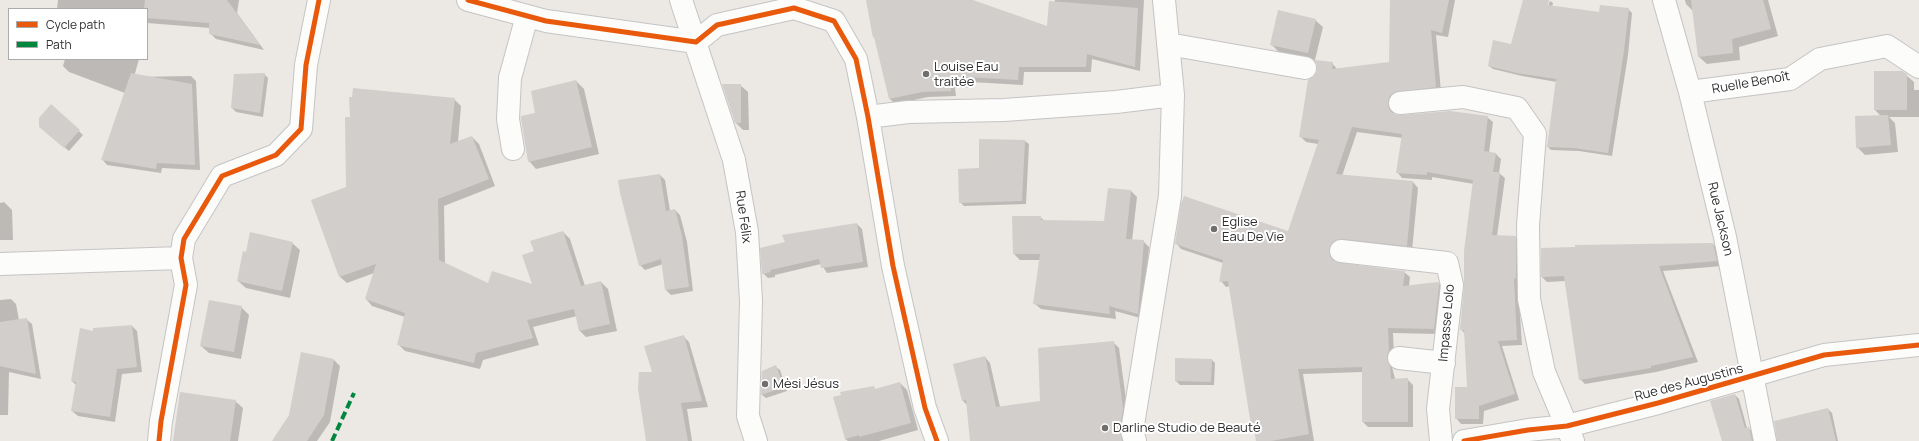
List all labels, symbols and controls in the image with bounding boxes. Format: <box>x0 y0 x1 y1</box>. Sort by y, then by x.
legend <box>8 8 148 60</box>
text: Cycle path <box>46 16 105 33</box>
text: Path <box>46 36 72 53</box>
place label: Louise Eau traitée <box>934 59 998 90</box>
street label: Ruelle Benoît <box>1711 68 1791 98</box>
marker: Louise Eau traitée <box>921 69 931 79</box>
street label: Rue Jackson <box>1704 181 1736 257</box>
street label: Rue Félix <box>732 190 754 244</box>
place label: Eglise Eau De Vie <box>1222 214 1284 245</box>
marker: Eglise Eau De Vie <box>1209 224 1219 234</box>
street label: Impasse Lolo <box>1436 284 1458 362</box>
street label: Rue des Augustins <box>1633 361 1745 405</box>
place label: Mèsi Jésus <box>773 376 839 392</box>
marker: Mèsi Jésus <box>760 379 770 389</box>
place label: Darline Studio de Beauté <box>1113 420 1261 436</box>
marker: Darline Studio de Beauté <box>1100 423 1110 433</box>

